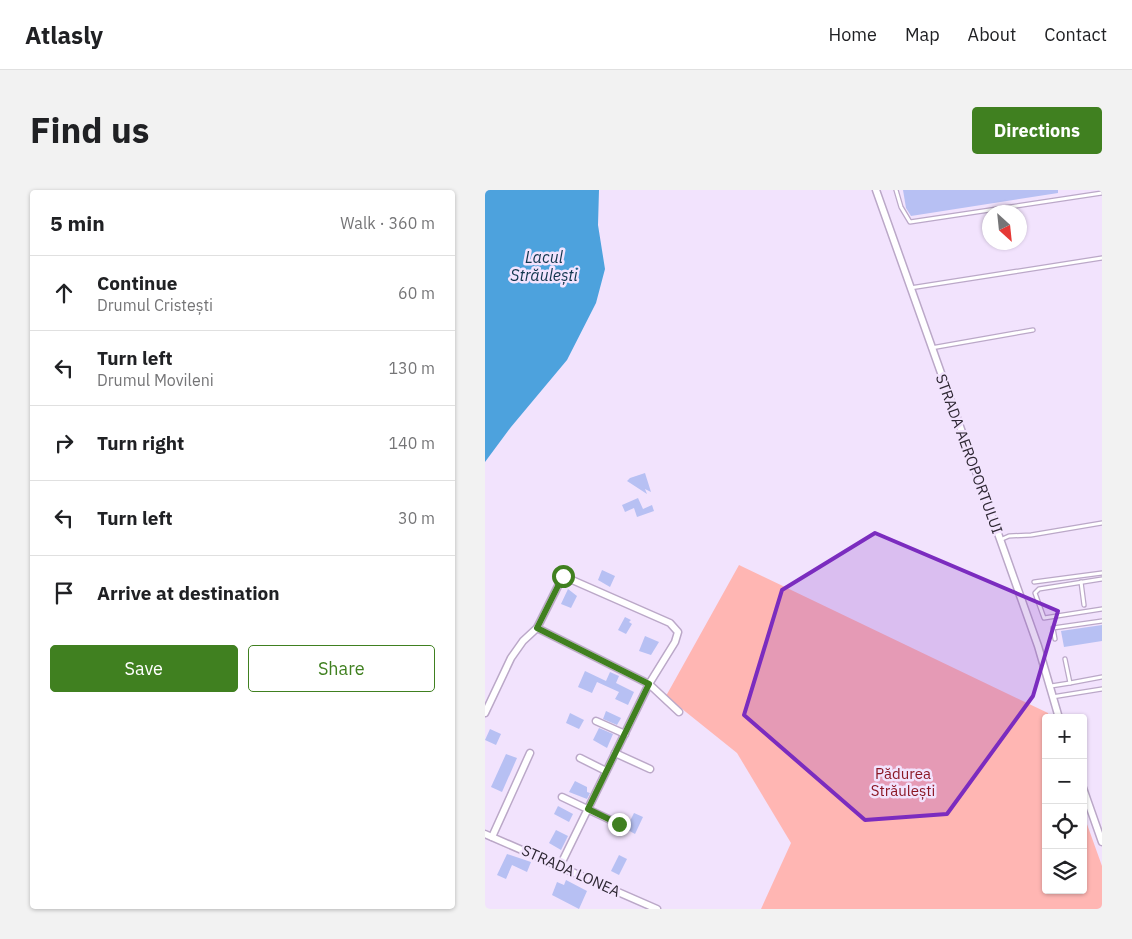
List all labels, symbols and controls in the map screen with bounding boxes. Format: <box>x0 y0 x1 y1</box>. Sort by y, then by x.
text: Atlasly <box>25 19 103 51</box>
text: Home <box>829 23 877 46</box>
text: Map <box>905 23 940 46</box>
text: About <box>968 23 1016 46</box>
text: Contact <box>1044 23 1107 46</box>
text: Find us <box>30 107 149 153</box>
button: Directions <box>972 107 1102 154</box>
north arrow <box>982 205 1027 250</box>
text: 5 min <box>50 209 105 237</box>
text: Walk · 360 m <box>340 213 435 233</box>
water label: Lacul Străulești <box>510 247 578 285</box>
text: Continue <box>97 271 177 295</box>
icon: ahead <box>50 279 78 307</box>
text: 60 m <box>398 283 435 303</box>
text: Drumul Cristești <box>97 295 213 315</box>
text: Turn left <box>97 346 173 370</box>
icon: left <box>50 354 78 382</box>
text: 130 m <box>388 358 435 378</box>
text: Drumul Movileni <box>97 370 214 390</box>
street label: STRADA AEROPORTULUI <box>932 371 1007 536</box>
icon: right <box>50 429 78 457</box>
text: Turn right <box>97 431 184 455</box>
text: 140 m <box>388 433 435 453</box>
icon: left <box>50 504 78 532</box>
text: Turn left <box>97 506 173 530</box>
text: 30 m <box>398 508 435 528</box>
route start <box>552 565 575 588</box>
icon: arrive <box>50 579 78 607</box>
text: Arrive at destination <box>97 581 280 605</box>
button: Save <box>50 645 238 692</box>
button: Share <box>248 645 435 692</box>
map controls <box>1042 714 1087 894</box>
button: + <box>1042 714 1087 759</box>
button: − <box>1042 759 1087 804</box>
park label: Pădurea Străulești <box>871 764 935 800</box>
button: locate <box>1042 804 1087 849</box>
route end <box>608 813 631 836</box>
street label: STRADA LONEA <box>519 840 624 901</box>
button: layers <box>1042 849 1087 894</box>

